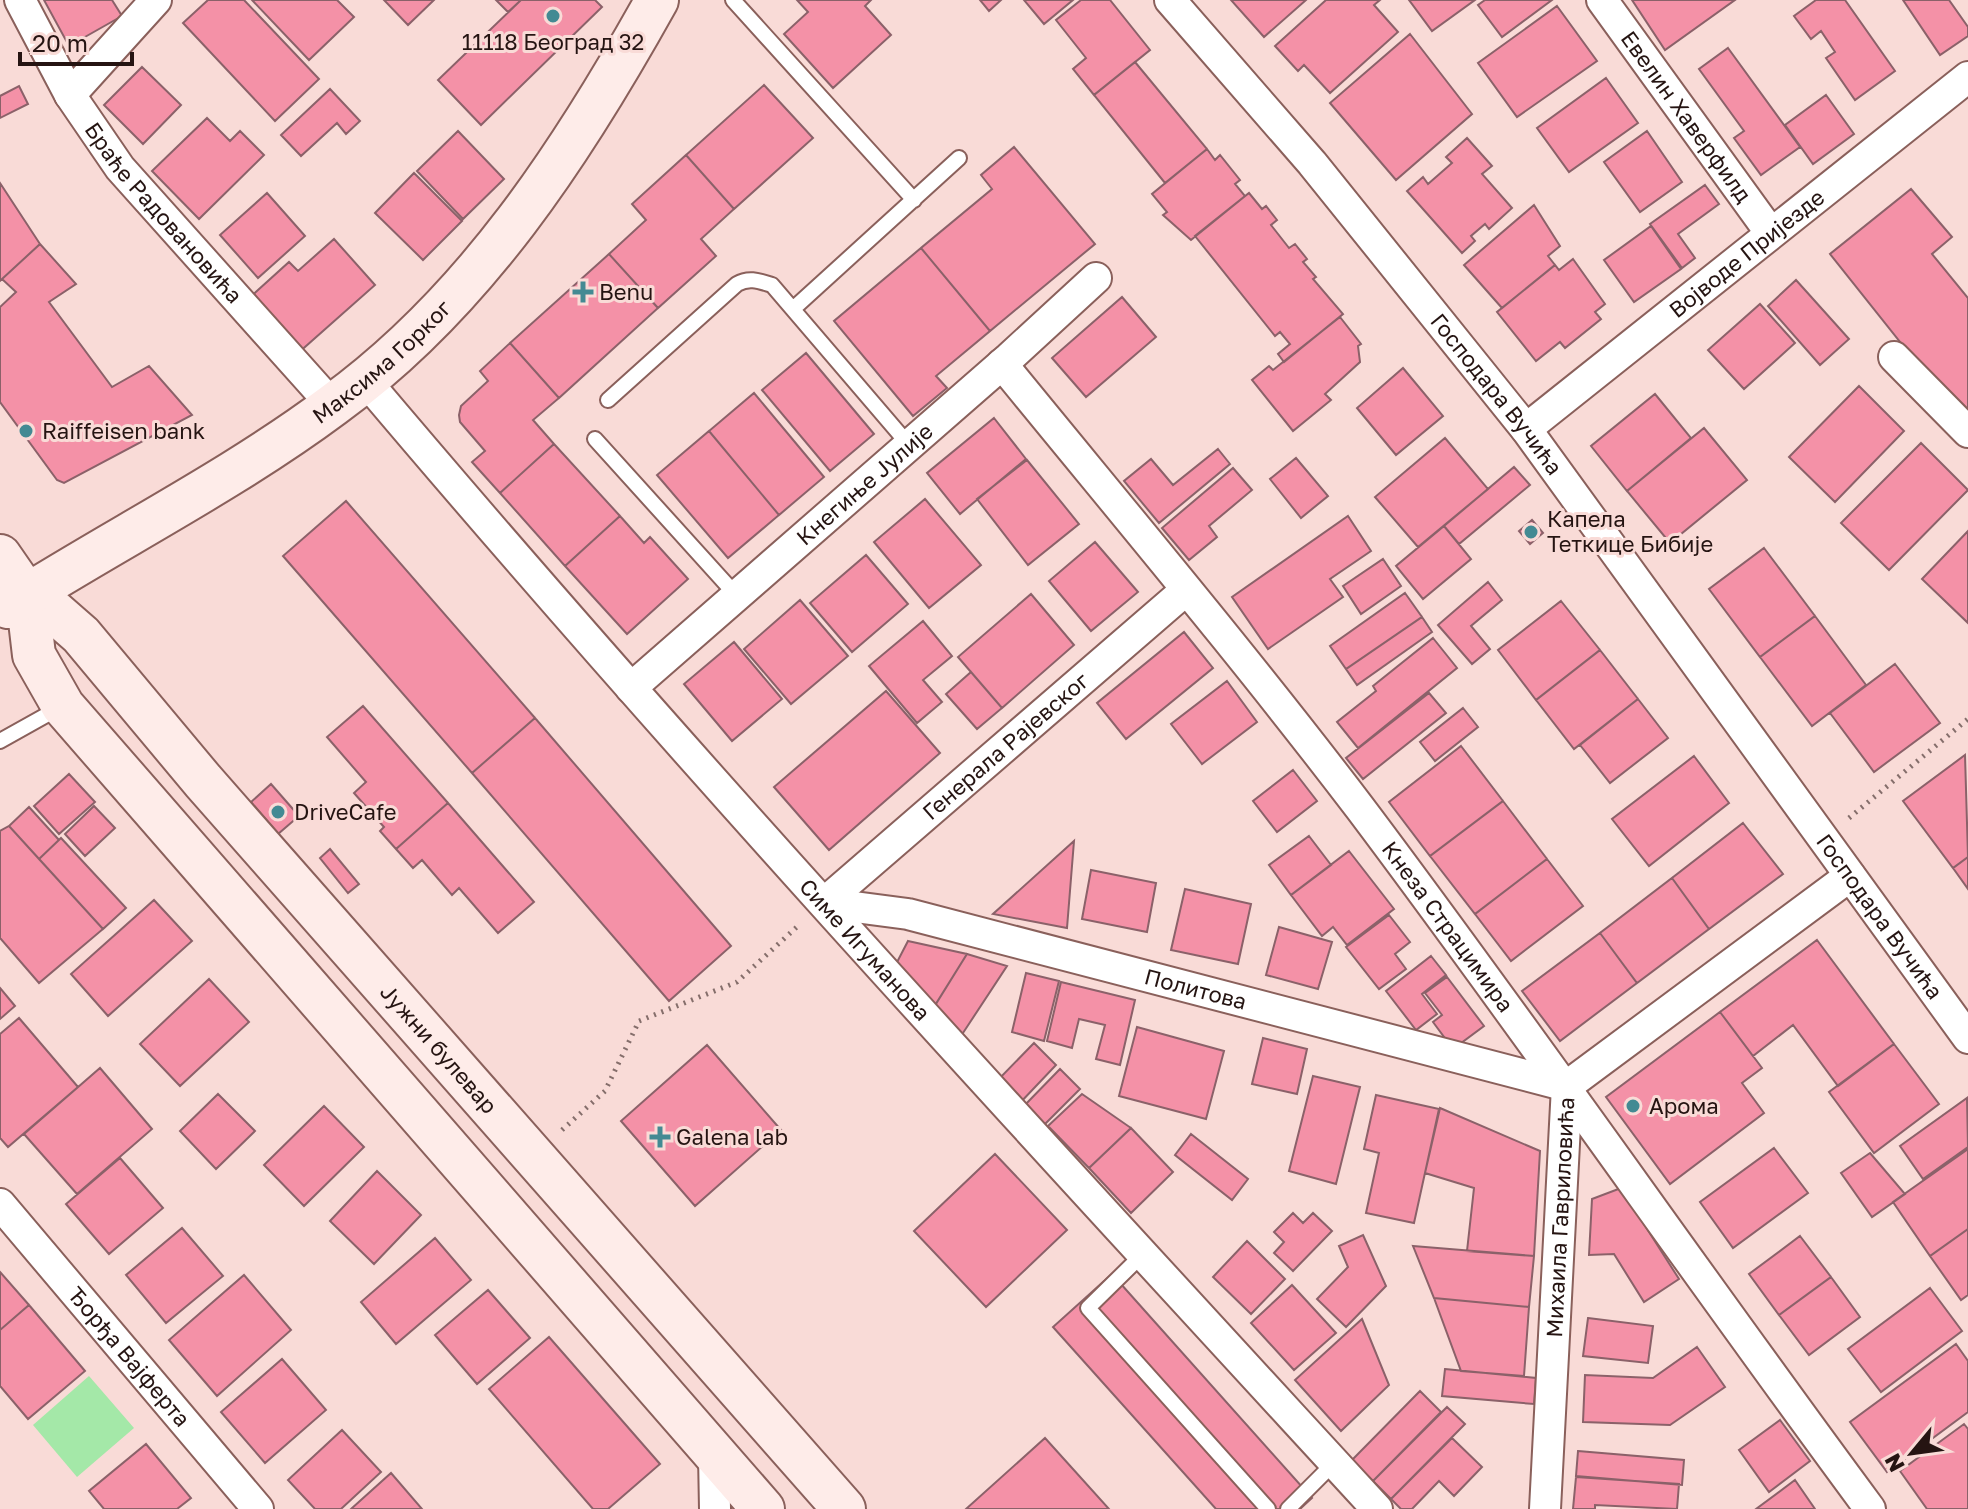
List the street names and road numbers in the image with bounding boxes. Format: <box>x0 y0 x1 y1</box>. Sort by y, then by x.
street label: Евелин Хаверфилд <box>1616 25 1758 207</box>
street label: Браће Радовановића <box>80 117 248 308</box>
street label: Војводе Пријезде <box>1663 183 1829 323</box>
street label: Максима Горког <box>307 294 456 429</box>
street label: Господара Вучића <box>1425 308 1569 480</box>
street label: Кнегиње Јулије <box>791 417 938 550</box>
street label: Генерала Рајевског <box>917 666 1094 825</box>
street label: Господара Вучића <box>1811 828 1949 1004</box>
street label: Кнеза Страцимира <box>1377 836 1520 1017</box>
street label: Симе Игуманова <box>794 873 936 1026</box>
street label: Политова <box>1142 962 1250 1015</box>
street label: Јужни булевар <box>375 978 503 1119</box>
street label: Михаила Гавриловића <box>1540 1096 1579 1338</box>
street label: Ђорђа Вајферта <box>63 1281 196 1432</box>

